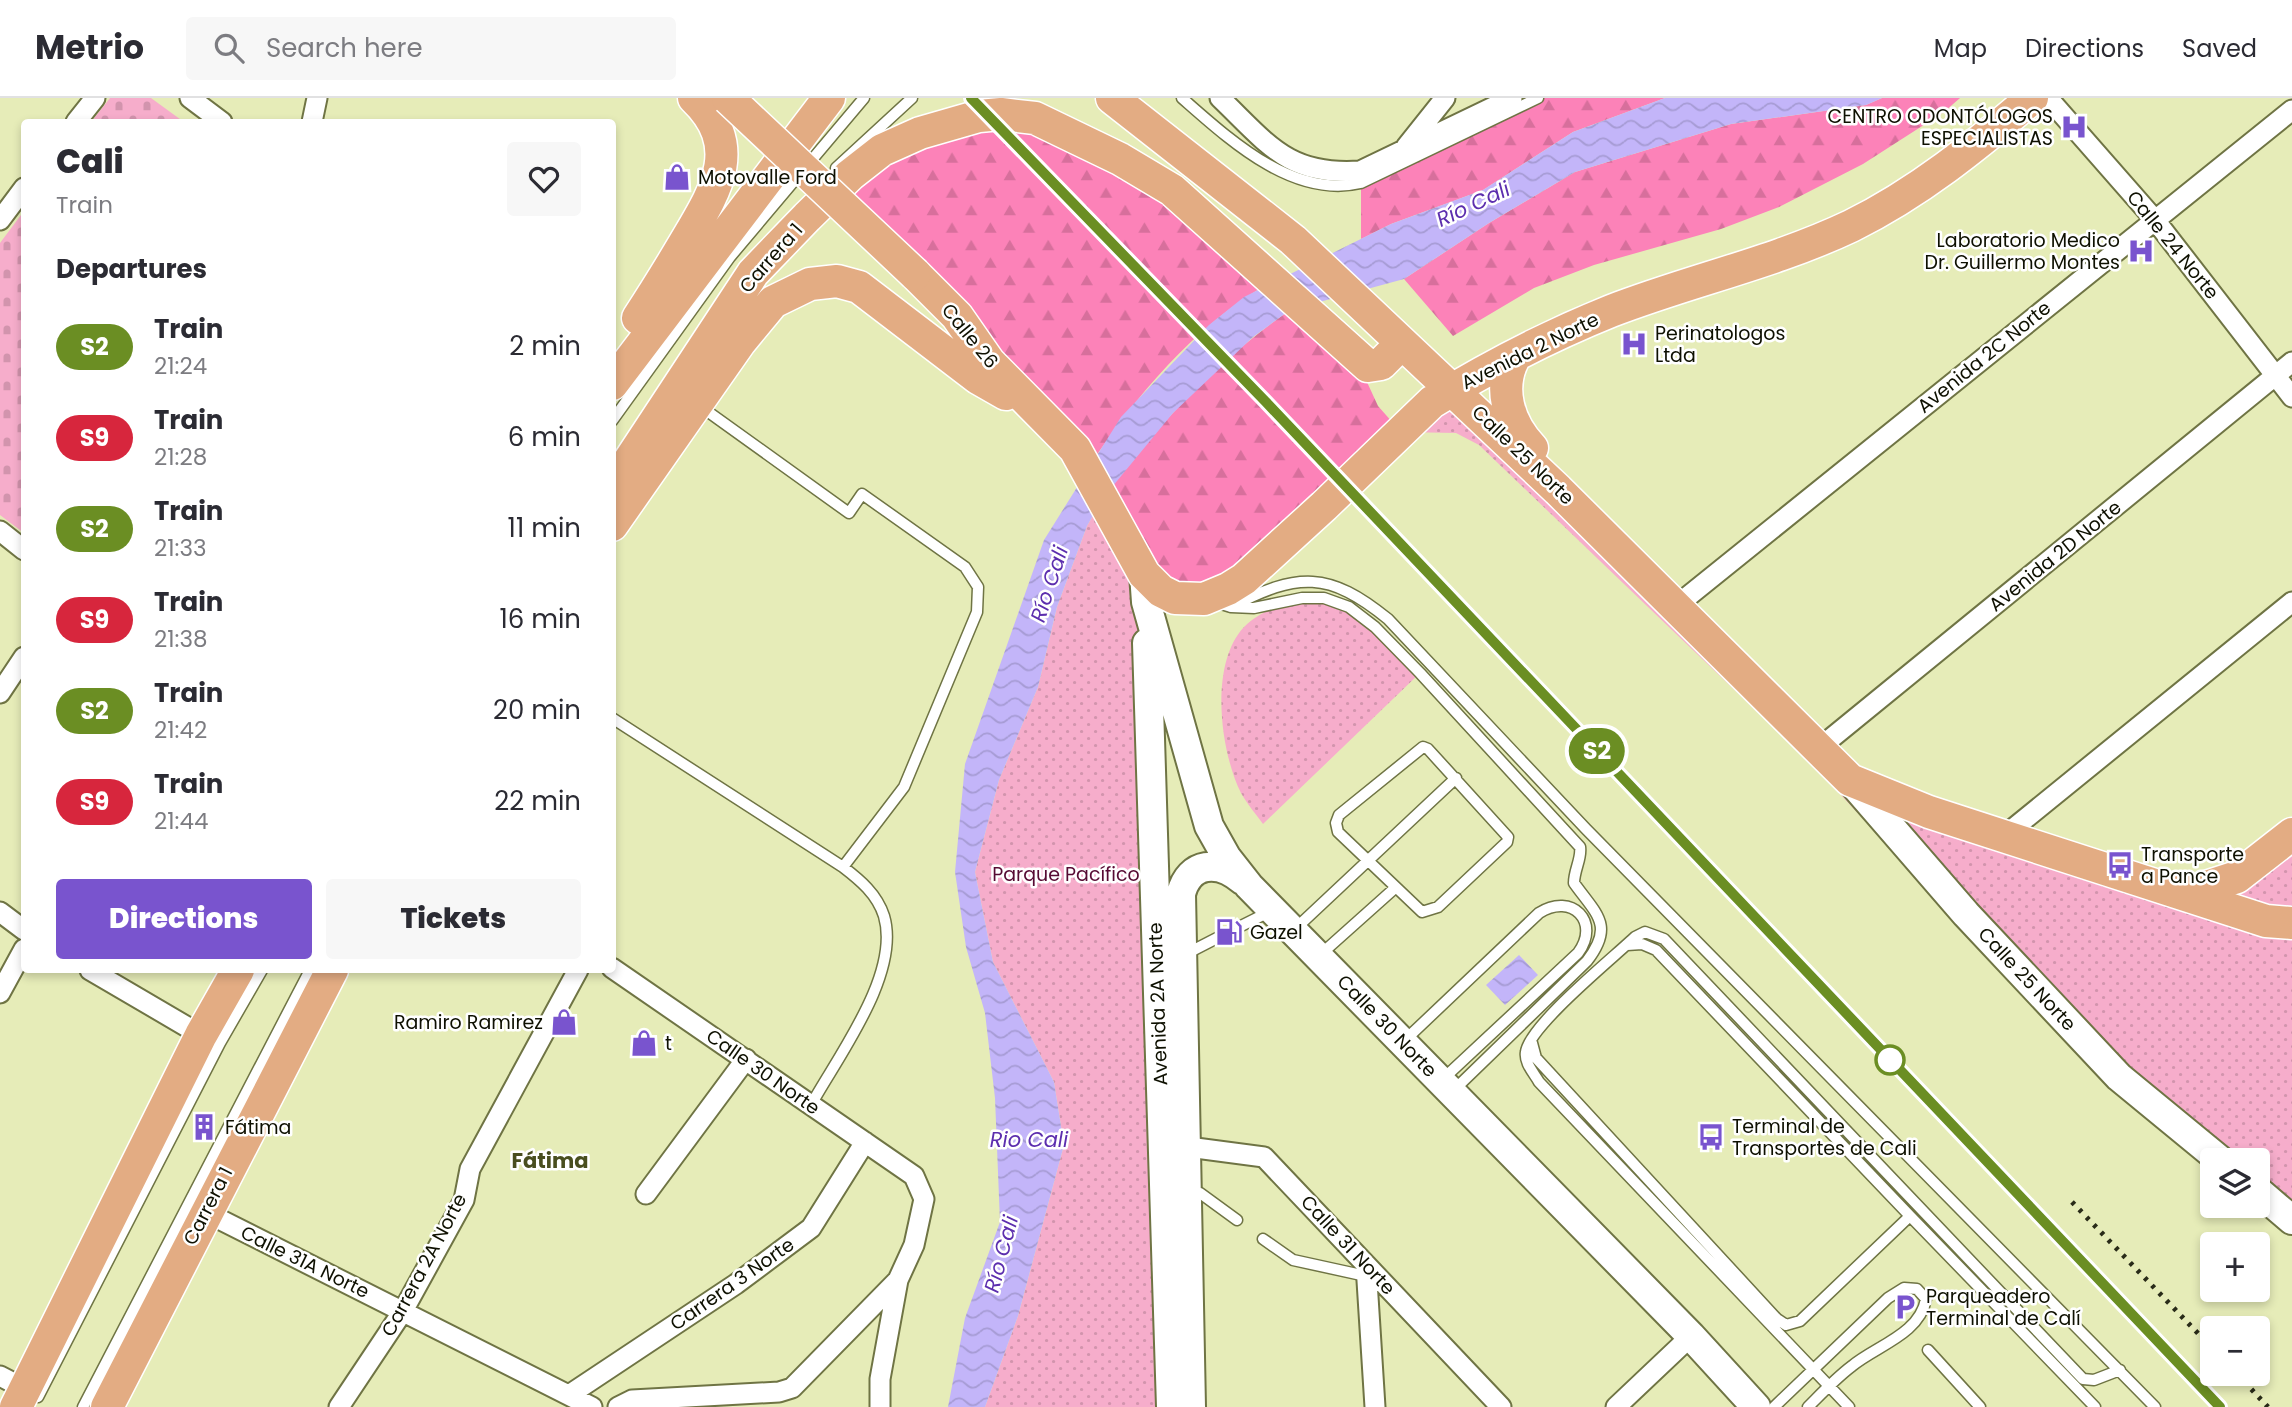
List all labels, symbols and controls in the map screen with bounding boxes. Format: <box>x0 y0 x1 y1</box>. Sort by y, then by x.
search box <box>186 17 676 80</box>
text: Metrio <box>35 24 144 71</box>
icon: search <box>210 29 248 67</box>
text: Search here <box>266 30 423 66</box>
text: Map <box>1934 32 1987 65</box>
text: Directions <box>2025 32 2144 65</box>
text: Saved <box>2182 32 2257 65</box>
place label: CENTRO ODONTÓLOGOS ESPECIALISTAS <box>1828 103 2053 152</box>
hospital icon: CENTRO ODONTÓLOGOS ESPECIALISTAS <box>2059 112 2089 142</box>
text: Cali <box>56 138 124 185</box>
button: heart <box>507 142 581 216</box>
shop icon: Motovalle Ford <box>662 162 692 192</box>
place label: Motovalle Ford <box>698 164 837 191</box>
water label: Río Cali <box>1431 174 1515 234</box>
street label: Calle 24 Norte <box>2121 185 2225 305</box>
text: Train <box>56 189 113 221</box>
street label: Carrera 1 <box>733 217 809 299</box>
place label: Laboratorio Medico Dr. Guillermo Montes <box>1924 227 2120 276</box>
hospital icon: Laboratorio Medico Dr. Guillermo Montes <box>2126 236 2156 266</box>
text: Departures <box>56 251 207 287</box>
street label: Avenida 2C Norte <box>1911 295 2057 419</box>
street label: Calle 26 <box>935 298 1005 374</box>
street label: Avenida 2 Norte <box>1457 306 1603 396</box>
text: Train <box>154 311 223 347</box>
place label: Perinatologos Ltda <box>1655 320 1785 369</box>
text: 2 min <box>509 328 581 364</box>
hospital icon: Perinatologos Ltda <box>1619 329 1649 359</box>
text: S2 <box>80 330 109 363</box>
text: 21:24 <box>154 350 207 382</box>
street label: Calle 25 Norte <box>1466 399 1580 511</box>
text: Train <box>154 402 223 438</box>
text: 6 min <box>508 419 581 455</box>
text: S9 <box>80 421 109 454</box>
text: 21:28 <box>154 441 207 473</box>
text: Train <box>154 493 223 529</box>
street label: Avenida 2D Norte <box>1983 494 2127 618</box>
text: 11 min <box>508 510 581 546</box>
text: S2 <box>80 512 109 545</box>
text: 21:33 <box>154 532 207 564</box>
water label: Río Cali <box>1023 541 1075 626</box>
text: Train <box>154 584 223 620</box>
text: 16 min <box>499 601 581 637</box>
text: S9 <box>80 603 109 636</box>
text: 21:38 <box>154 623 208 655</box>
text: Train <box>154 675 223 711</box>
text: 20 min <box>493 692 581 728</box>
text: S2 <box>80 694 109 727</box>
text: 21:42 <box>154 714 207 746</box>
line badge: S2 <box>1566 728 1628 774</box>
text: S2 <box>1583 734 1611 767</box>
text: Train <box>154 766 223 802</box>
text: 22 min <box>494 783 581 819</box>
text: S9 <box>80 785 109 818</box>
text: 21:44 <box>154 805 208 837</box>
place label: Transporte a Pance <box>2141 841 2244 890</box>
bus stop icon: Transporte a Pance <box>2105 850 2135 880</box>
park label: Parque Pacífico <box>992 861 1140 888</box>
button: Directions <box>56 879 312 959</box>
button: Tickets <box>326 879 581 959</box>
fuel station icon: Gazel <box>1214 917 1244 947</box>
place label: Gazel <box>1250 919 1303 946</box>
street label: Calle 25 Norte <box>1972 921 2082 1037</box>
street label: Avenida 2A Norte <box>1142 922 1174 1086</box>
street label: Calle 30 Norte <box>1331 969 1443 1083</box>
shop icon: Ramiro Ramirez <box>549 1007 579 1037</box>
place label: Ramiro Ramirez <box>394 1009 543 1036</box>
street label: Calle 30 Norte <box>701 1023 825 1121</box>
shop icon: t <box>629 1028 659 1058</box>
place label: t <box>665 1030 672 1057</box>
unlabelled marker <box>1875 1045 1905 1075</box>
building icon: Fátima <box>189 1112 219 1142</box>
place label: Terminal de Transportes de Cali <box>1732 1113 1917 1162</box>
place label: Fátima <box>225 1114 291 1141</box>
bus stop icon: Terminal de Transportes de Cali <box>1696 1122 1726 1152</box>
water label: Rio Cali <box>990 1125 1069 1154</box>
district label: Fátima <box>512 1146 588 1175</box>
map controls <box>2200 1148 2270 1386</box>
button: layers <box>2200 1148 2270 1218</box>
street label: Carrera 1 <box>177 1162 239 1250</box>
street label: Carrera 2A Norte <box>375 1189 473 1341</box>
street label: Calle 31 Norte <box>1295 1189 1401 1301</box>
water label: Río Cali <box>977 1212 1025 1296</box>
street label: Calle 31A Norte <box>236 1219 374 1305</box>
street label: Carrera 3 Norte <box>664 1231 800 1337</box>
button: + <box>2200 1232 2270 1302</box>
place label: Parqueadero Terminal de Calí <box>1926 1283 2081 1332</box>
parking icon: Parqueadero Terminal de Calí <box>1890 1292 1920 1322</box>
button: − <box>2200 1316 2270 1386</box>

